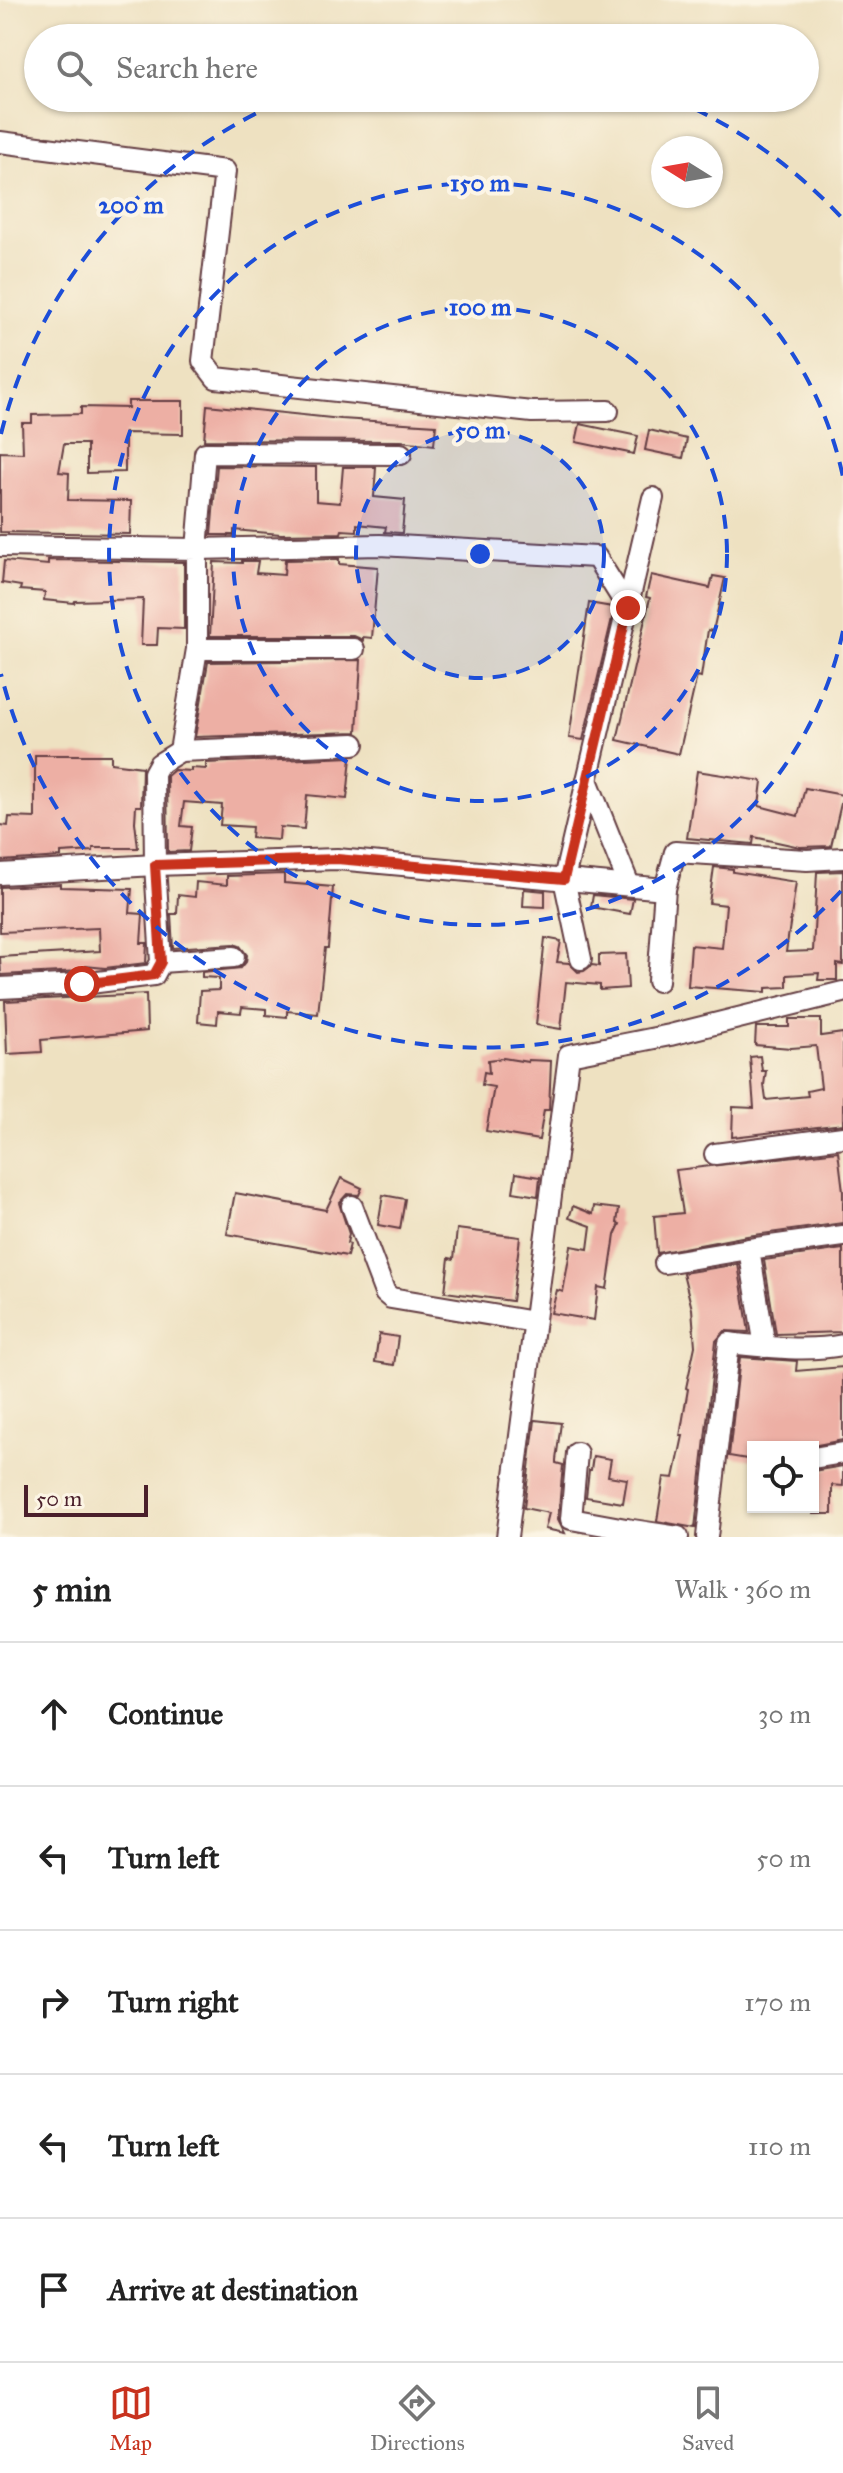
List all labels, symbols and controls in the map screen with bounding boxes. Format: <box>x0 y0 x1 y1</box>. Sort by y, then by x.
search box <box>24 24 819 112</box>
icon: search <box>52 46 96 90</box>
text: Search here <box>116 50 258 86</box>
north arrow <box>651 136 723 208</box>
text: 150 m <box>450 168 511 198</box>
text: 200 m <box>98 190 164 220</box>
text: 100 m <box>449 292 512 322</box>
text: 50 m <box>455 415 506 445</box>
centre of rings <box>466 540 494 568</box>
route end <box>610 590 646 626</box>
route start <box>64 966 100 1002</box>
map controls <box>747 1441 819 1513</box>
button: locate <box>747 1441 819 1513</box>
scale bar <box>24 1481 148 1517</box>
text: 50 m <box>36 1485 82 1512</box>
text: 5 min <box>32 1569 111 1610</box>
text: Walk · 360 m <box>674 1573 811 1605</box>
icon: ahead <box>32 1692 76 1736</box>
text: Continue <box>108 1696 223 1732</box>
text: 30 m <box>758 1698 811 1730</box>
icon: left <box>32 1836 76 1880</box>
text: Turn left <box>108 1840 219 1876</box>
text: 50 m <box>756 1842 811 1874</box>
icon: right <box>32 1980 76 2024</box>
text: Turn right <box>108 1984 239 2020</box>
text: 170 m <box>744 1986 811 2018</box>
icon: left <box>32 2124 76 2168</box>
text: Turn left <box>108 2128 219 2164</box>
text: 110 m <box>748 2130 811 2162</box>
icon: arrive <box>32 2268 76 2312</box>
text: Arrive at destination <box>108 2272 358 2308</box>
tab: Map <box>109 2381 153 2456</box>
tab: Directions <box>370 2381 465 2456</box>
tab: Saved <box>682 2381 734 2456</box>

